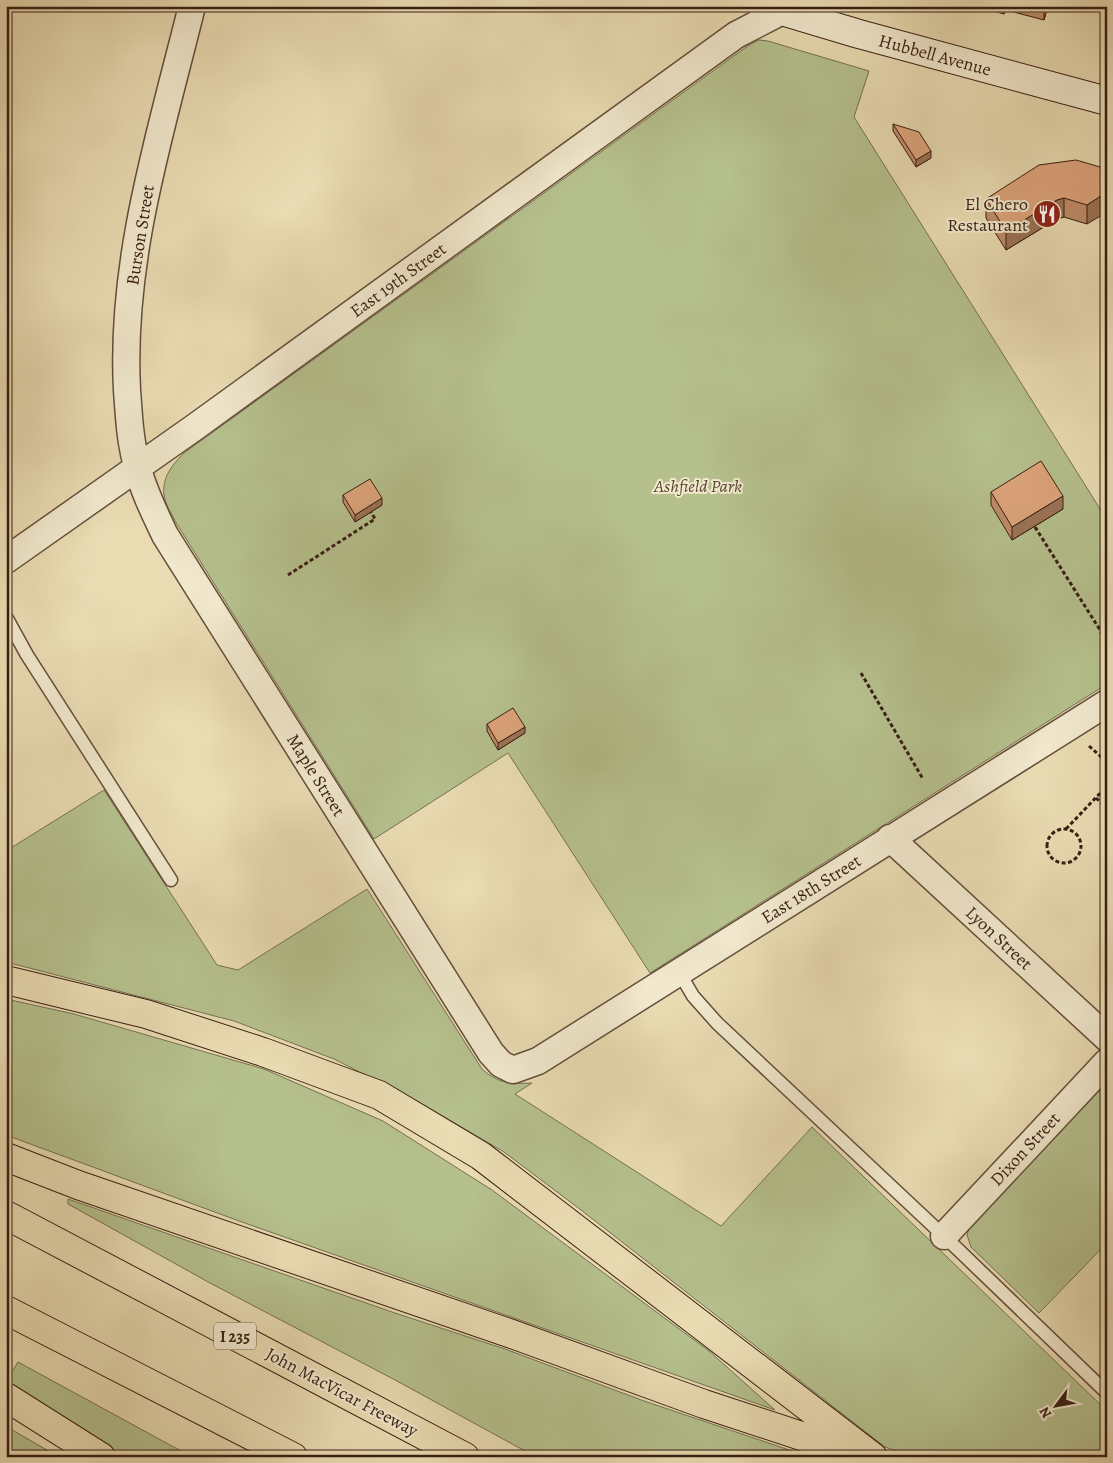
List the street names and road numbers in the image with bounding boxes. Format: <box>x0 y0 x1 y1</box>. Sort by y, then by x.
street label: Hubbell Avenue <box>876 28 994 82</box>
street label: Burson Street <box>120 183 160 287</box>
street label: East 19th Street <box>345 237 451 323</box>
street label: Maple Street <box>281 729 351 821</box>
street label: East 18th Street <box>756 849 866 929</box>
street label: Lyon Street <box>960 901 1038 975</box>
street label: Dixon Street <box>985 1107 1065 1191</box>
road number: I 235 <box>214 1322 256 1350</box>
street label: John MacVicar Freeway <box>262 1342 423 1443</box>

